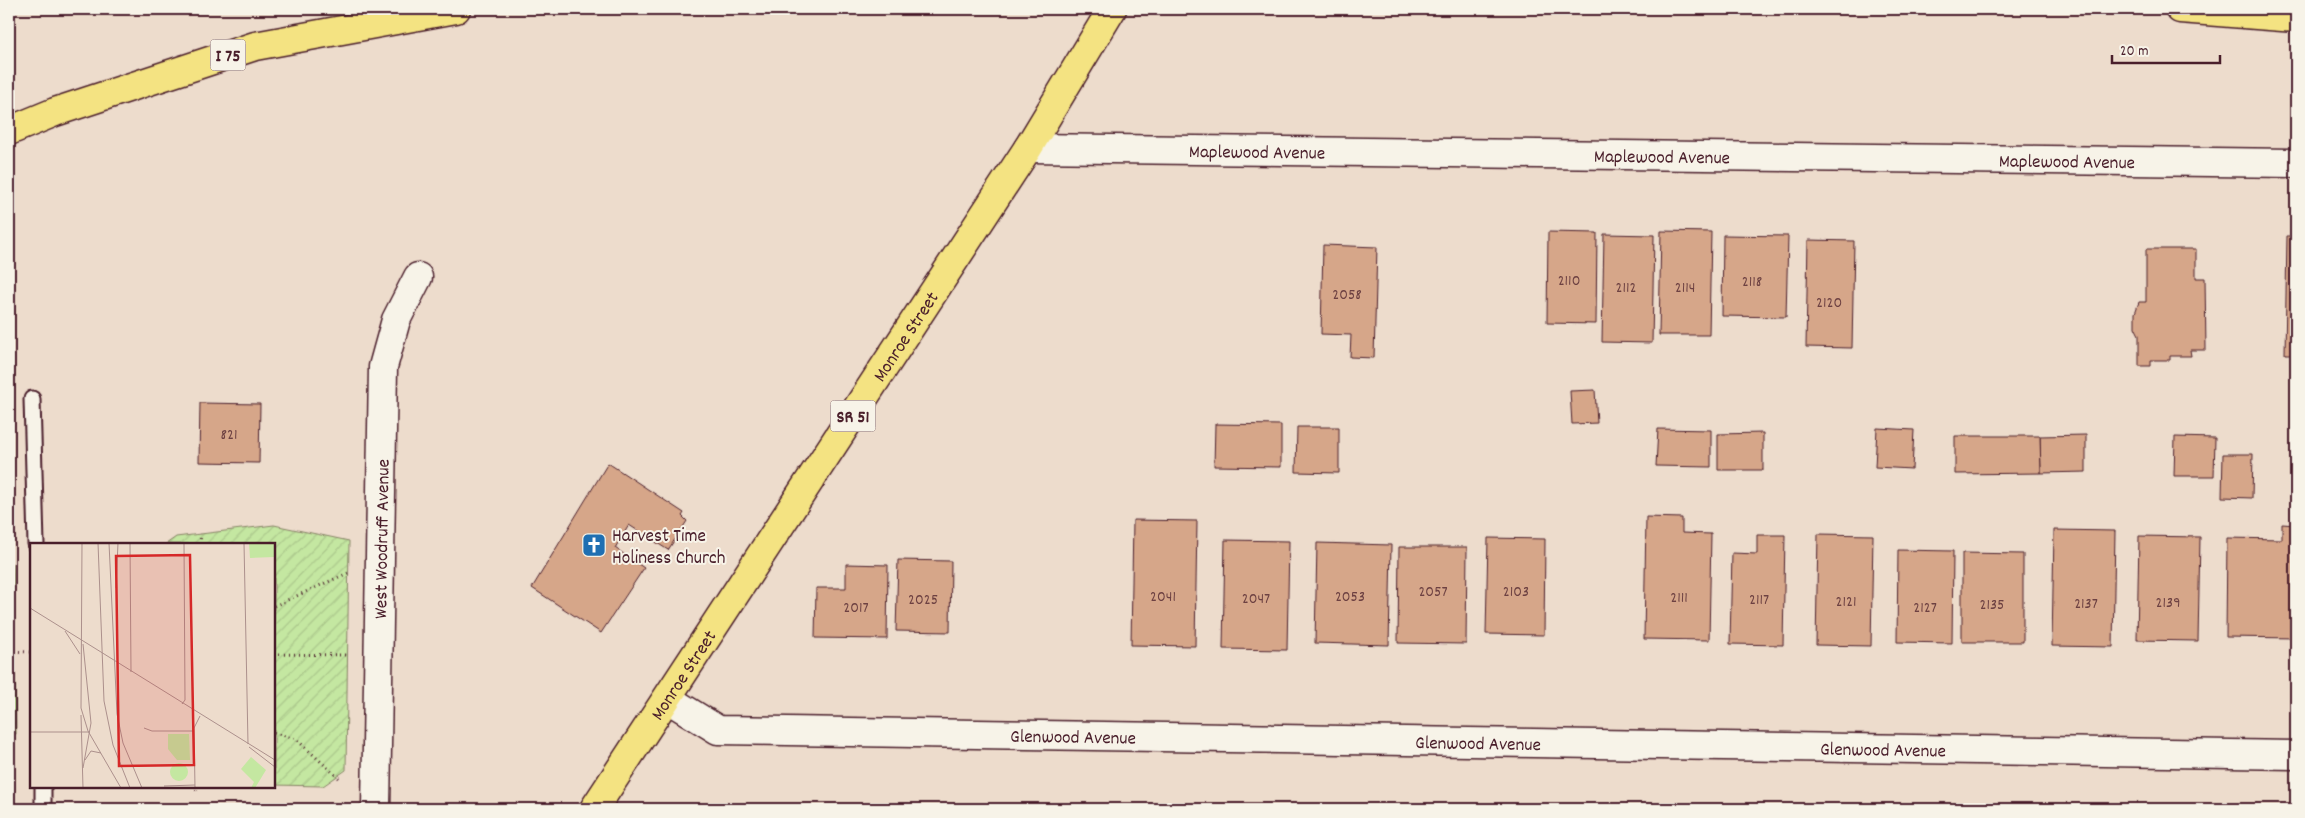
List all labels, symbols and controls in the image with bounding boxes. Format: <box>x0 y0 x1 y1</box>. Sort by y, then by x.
scale bar <box>2112 32 2220 64</box>
road number: I 75 <box>210 40 246 70</box>
text: 20 m <box>2120 41 2148 63</box>
street label: Maplewood Avenue <box>1189 140 1325 169</box>
street label: Maplewood Avenue <box>1594 145 1730 173</box>
street label: Maplewood Avenue <box>1999 149 2135 178</box>
house number: 2110 <box>1558 270 1580 293</box>
house number: 2118 <box>1742 271 1762 294</box>
house number: 2112 <box>1616 277 1637 300</box>
house number: 2114 <box>1675 277 1695 300</box>
house number: 2058 <box>1332 284 1362 307</box>
street label: Monroe Street <box>868 287 947 388</box>
house number: 2120 <box>1816 292 1842 315</box>
road number: SR 51 <box>830 401 876 432</box>
house number: 821 <box>221 424 237 447</box>
street label: West Woodruff Avenue <box>369 459 399 619</box>
place label: Harvest Time Holiness Church <box>612 524 725 573</box>
church icon: Harvest Time Holiness Church <box>581 532 607 558</box>
inset map <box>30 543 275 788</box>
house number: 2057 <box>1418 581 1448 604</box>
house number: 2103 <box>1503 581 1529 604</box>
house number: 2041 <box>1150 586 1176 609</box>
house number: 2053 <box>1335 586 1365 609</box>
house number: 2111 <box>1670 587 1688 610</box>
house number: 2047 <box>1242 588 1270 611</box>
house number: 2025 <box>908 589 938 612</box>
house number: 2117 <box>1749 589 1769 612</box>
house number: 2121 <box>1836 591 1857 614</box>
house number: 2139 <box>2156 592 2180 615</box>
house number: 2137 <box>2074 593 2098 616</box>
house number: 2135 <box>1979 594 2005 617</box>
house number: 2017 <box>843 597 869 620</box>
house number: 2127 <box>1913 597 1937 620</box>
street label: Monroe Street <box>646 626 725 727</box>
street label: Glenwood Avenue <box>1010 725 1136 754</box>
street label: Glenwood Avenue <box>1415 731 1541 760</box>
street label: Glenwood Avenue <box>1820 737 1946 766</box>

